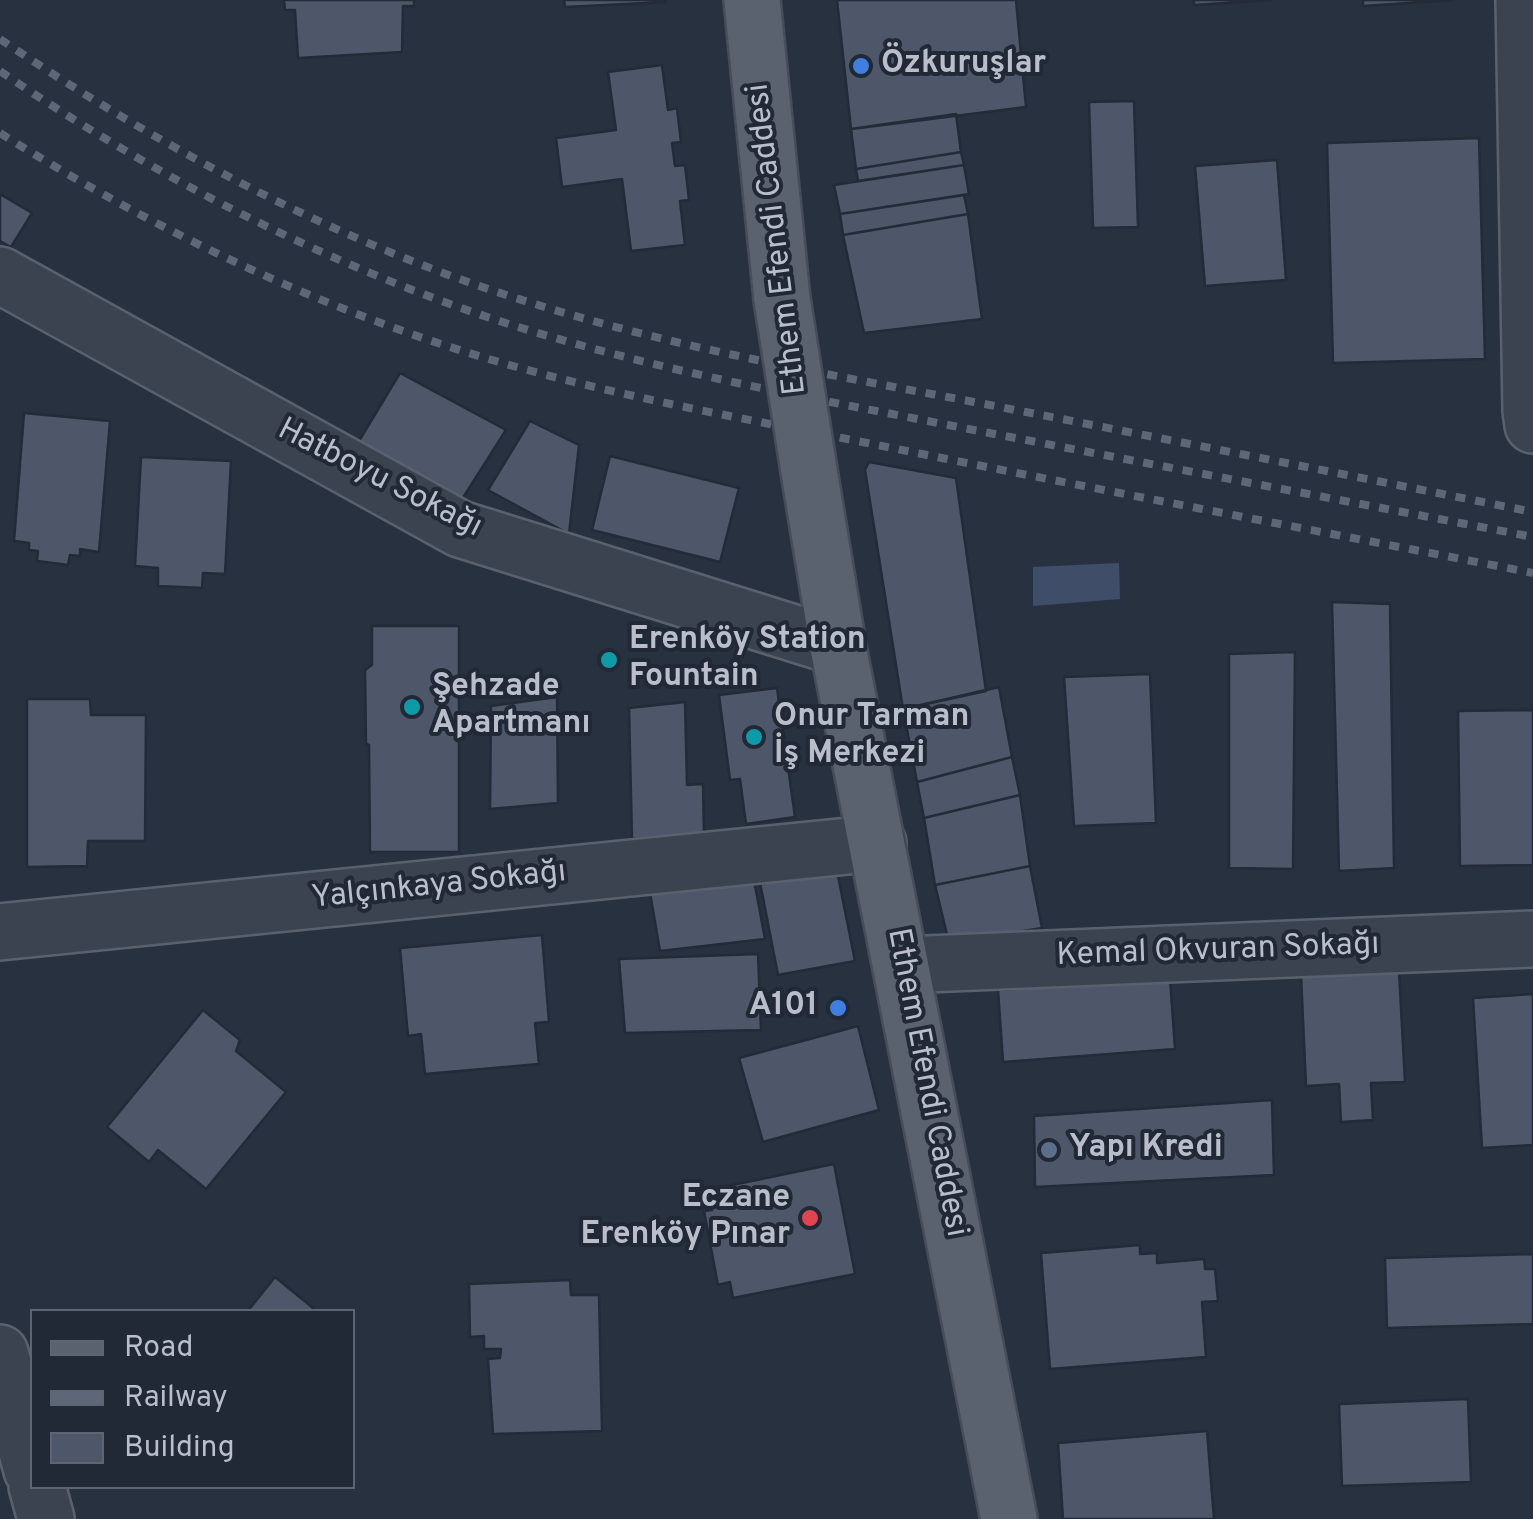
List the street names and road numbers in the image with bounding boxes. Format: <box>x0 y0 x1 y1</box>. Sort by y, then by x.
street label: Ethem Efendi Caddesi <box>741 81 817 397</box>
street label: Hatboyu Sokağı <box>270 412 488 548</box>
street label: Yalçınkaya Sokağı <box>310 855 568 919</box>
street label: Ethem Efendi Caddesi <box>876 925 974 1241</box>
street label: Kemal Okvuran Sokağı <box>1056 927 1380 977</box>

